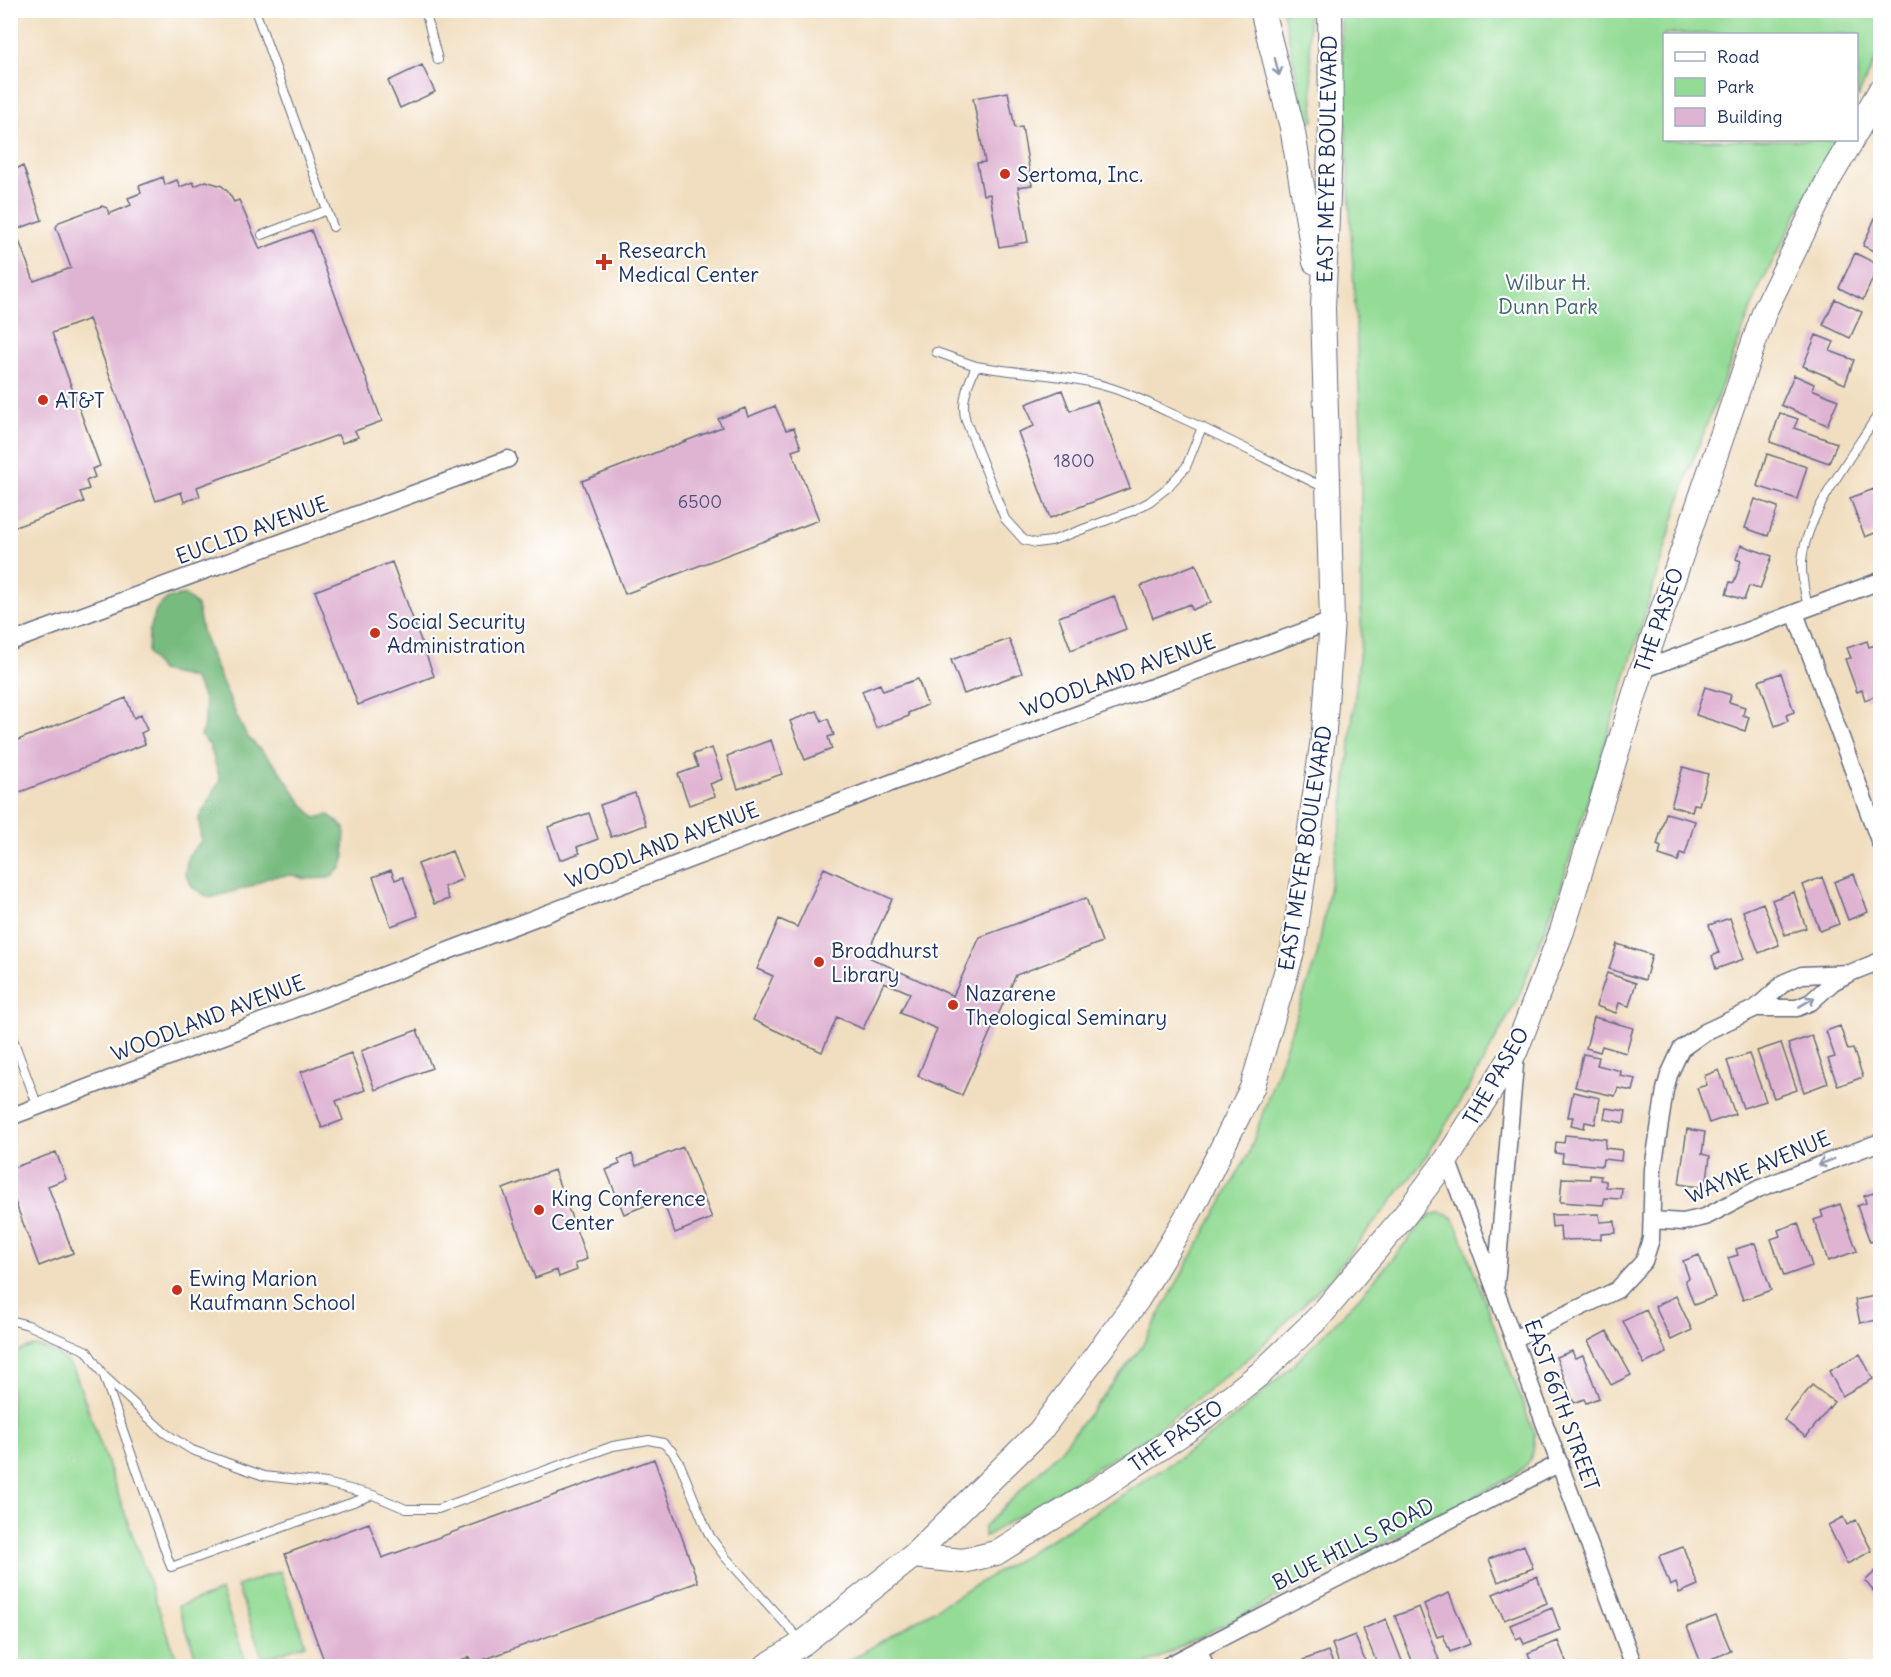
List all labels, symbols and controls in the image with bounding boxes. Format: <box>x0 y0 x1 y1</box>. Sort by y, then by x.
legend <box>1663 33 1858 141</box>
street label: EAST MEYER BOULEVARD <box>1311 35 1343 283</box>
text: Road <box>1717 45 1760 68</box>
one-way arrow <box>1271 57 1283 76</box>
text: Park <box>1717 75 1754 98</box>
text: Building <box>1717 105 1782 128</box>
place label: Sertoma, Inc. <box>1017 161 1143 188</box>
marker: Sertoma, Inc. <box>998 167 1012 181</box>
place label: Research Medical Center <box>618 237 759 288</box>
marker: Research Medical Center <box>595 253 613 271</box>
park label: Wilbur H. Dunn Park <box>1498 269 1598 320</box>
place label: AT&T <box>55 387 105 414</box>
marker: AT&T <box>36 393 50 407</box>
house number: 1800 <box>1053 449 1095 472</box>
street label: EUCLID AVENUE <box>172 490 332 570</box>
house number: 6500 <box>678 490 722 513</box>
street label: THE PASEO <box>1629 564 1689 676</box>
place label: Social Security Administration <box>387 608 526 659</box>
marker: Social Security Administration <box>368 626 382 640</box>
street label: WOODLAND AVENUE <box>1017 627 1219 723</box>
street label: EAST MEYER BOULEVARD <box>1272 724 1338 972</box>
street label: WOODLAND AVENUE <box>561 796 763 894</box>
place label: Broadhurst Library <box>831 937 939 988</box>
marker: Broadhurst Library <box>812 955 826 969</box>
street label: WOODLAND AVENUE <box>107 969 309 1067</box>
place label: Nazarene Theological Seminary <box>965 980 1167 1031</box>
one-way arrow <box>1798 996 1815 1008</box>
marker: Nazarene Theological Seminary <box>946 998 960 1012</box>
street label: THE PASEO <box>1457 1022 1535 1130</box>
street label: WAYNE AVENUE <box>1682 1124 1834 1210</box>
one-way arrow <box>1817 1157 1836 1168</box>
place label: King Conference Center <box>551 1185 706 1236</box>
marker: King Conference Center <box>532 1203 546 1217</box>
place label: Ewing Marion Kaufmann School <box>189 1265 355 1316</box>
marker: Ewing Marion Kaufmann School <box>170 1283 184 1297</box>
street label: EAST 66TH STREET <box>1518 1316 1606 1494</box>
street label: THE PASEO <box>1124 1394 1228 1478</box>
street label: BLUE HILLS ROAD <box>1268 1492 1438 1596</box>

